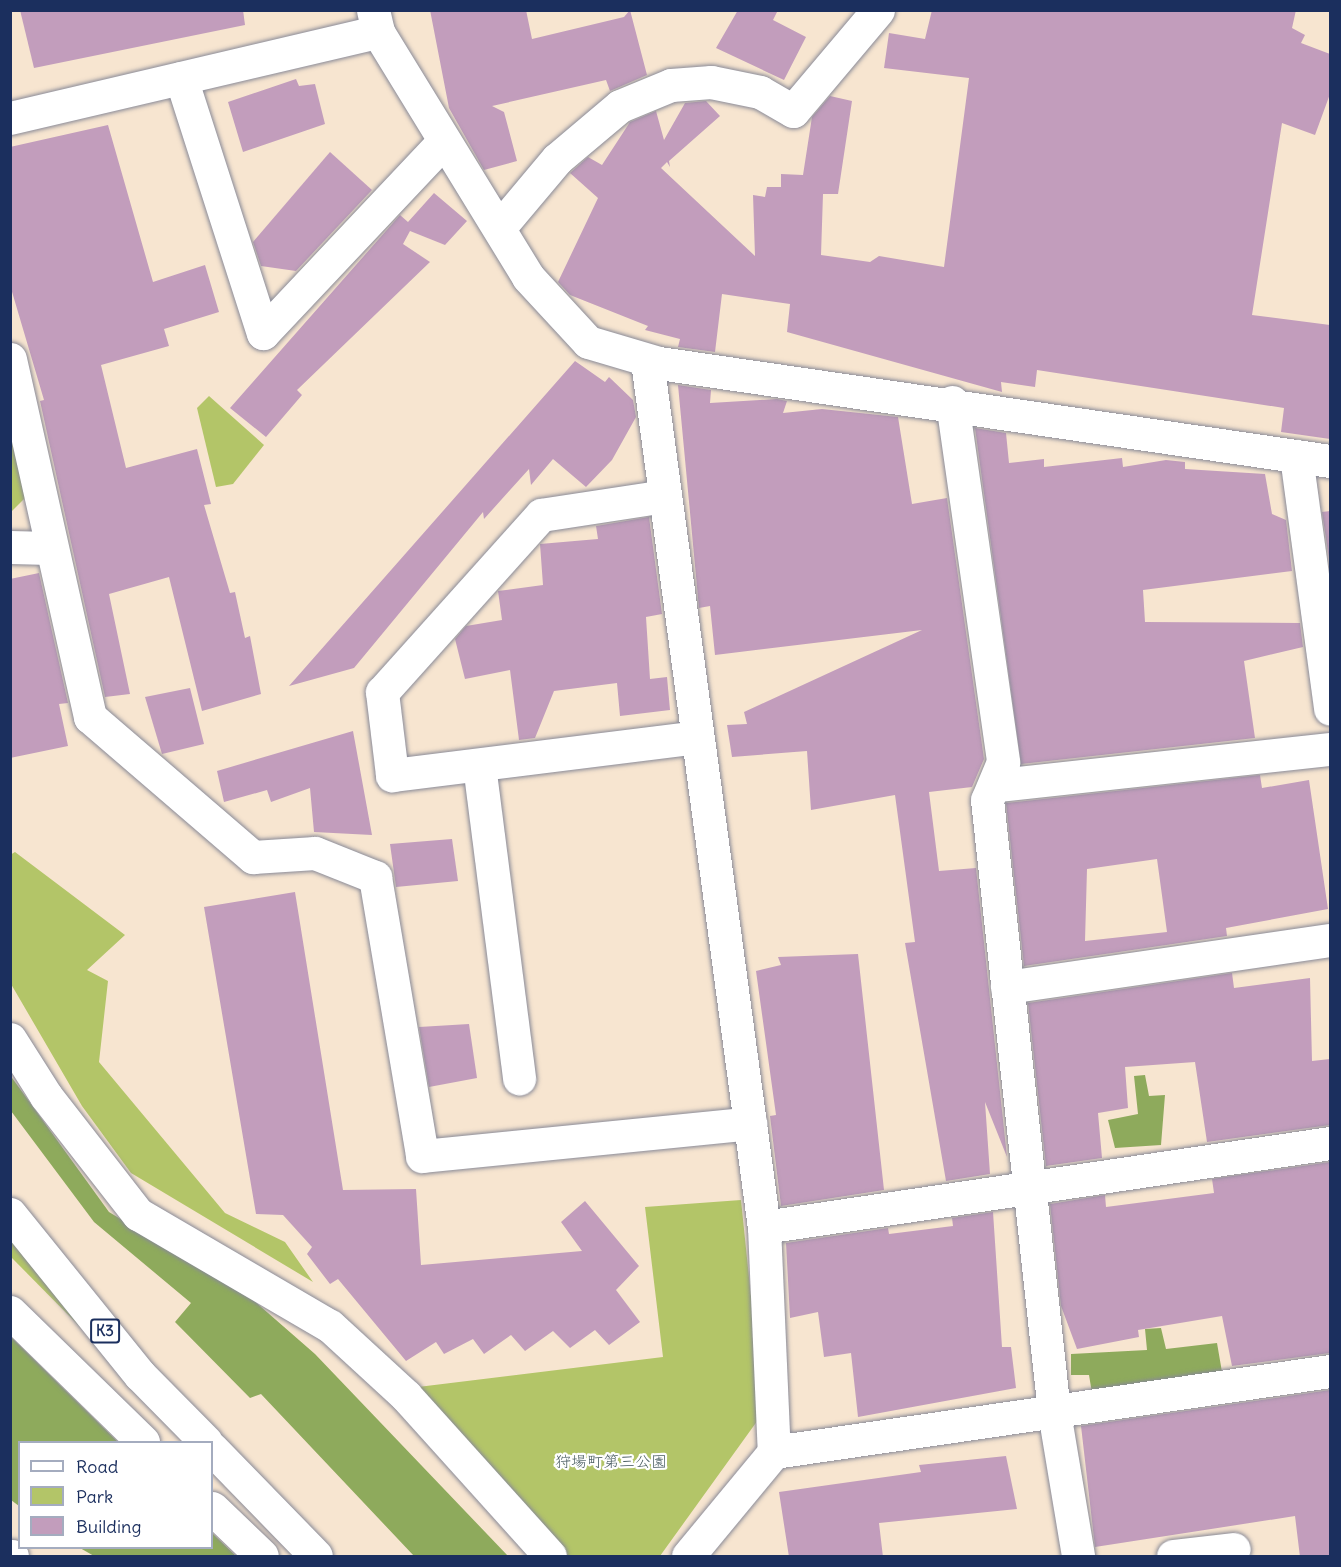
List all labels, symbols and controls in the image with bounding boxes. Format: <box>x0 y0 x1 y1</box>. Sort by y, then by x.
road number: K3 <box>90 1319 120 1343</box>
legend <box>18 1441 213 1549</box>
park label: 狩場町第三公園 <box>555 1451 667 1471</box>
text: Road <box>76 1455 118 1478</box>
text: Park <box>76 1485 113 1508</box>
text: Building <box>76 1515 141 1538</box>

